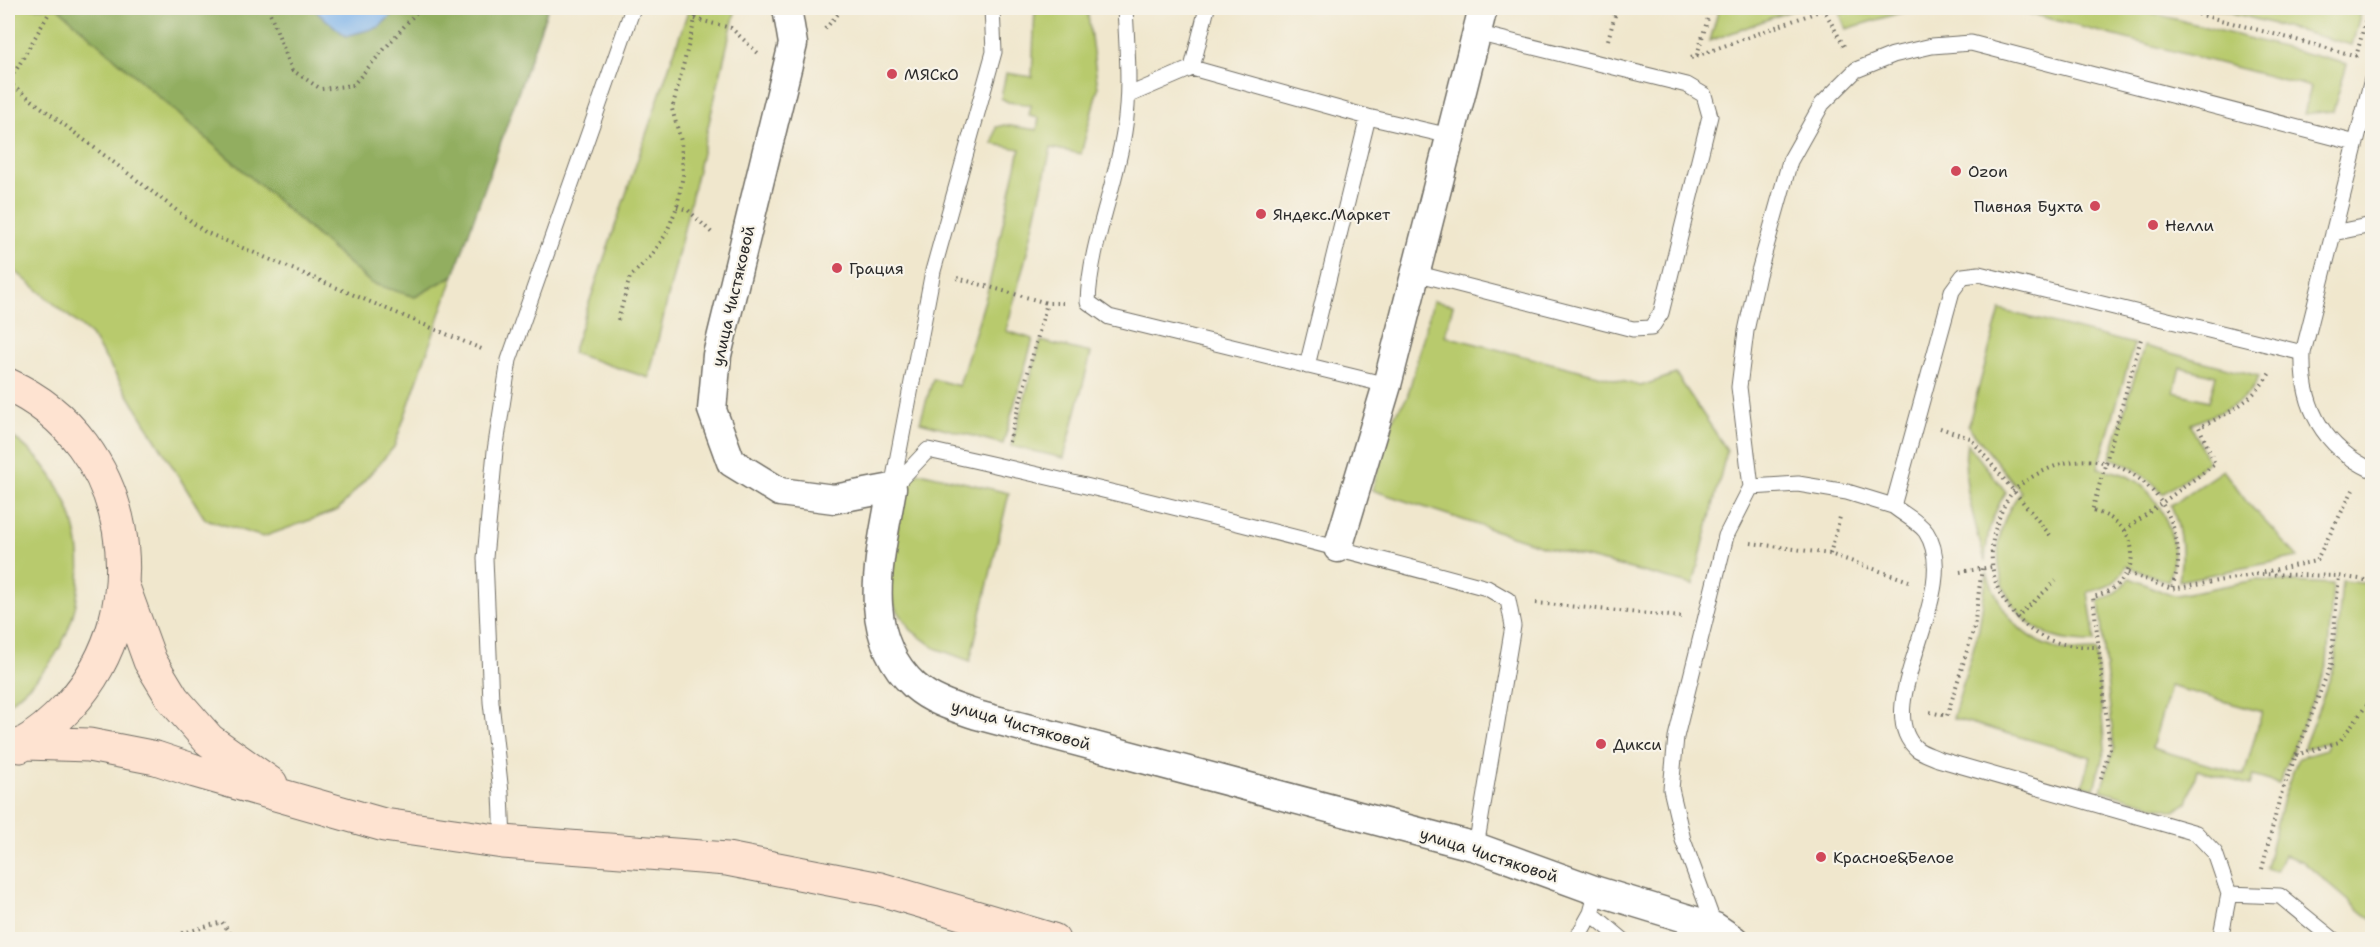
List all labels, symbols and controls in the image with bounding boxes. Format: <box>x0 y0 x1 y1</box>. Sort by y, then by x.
place label: МЯСкО <box>904 64 959 85</box>
marker: МЯСкО <box>885 67 899 81</box>
place label: Ozon <box>1968 161 2008 182</box>
marker: Ozon <box>1949 164 1963 178</box>
place label: Пивная Бухта <box>1974 196 2083 217</box>
marker: Пивная Бухта <box>2088 199 2102 213</box>
place label: Яндекс.Маркет <box>1273 204 1391 225</box>
marker: Яндекс.Маркет <box>1254 207 1268 221</box>
place label: Нелли <box>2165 215 2214 236</box>
marker: Нелли <box>2146 218 2160 232</box>
street label: улица Чистяковой <box>707 223 759 369</box>
place label: Грация <box>849 258 904 279</box>
marker: Грация <box>830 261 844 275</box>
street label: улица Чистяковой <box>949 695 1093 755</box>
place label: Дикси <box>1613 734 1662 755</box>
marker: Дикси <box>1594 737 1608 751</box>
street label: улица Чистяковой <box>1417 823 1561 887</box>
place label: Красное&Белое <box>1833 847 1954 868</box>
marker: Красное&Белое <box>1814 850 1828 864</box>

